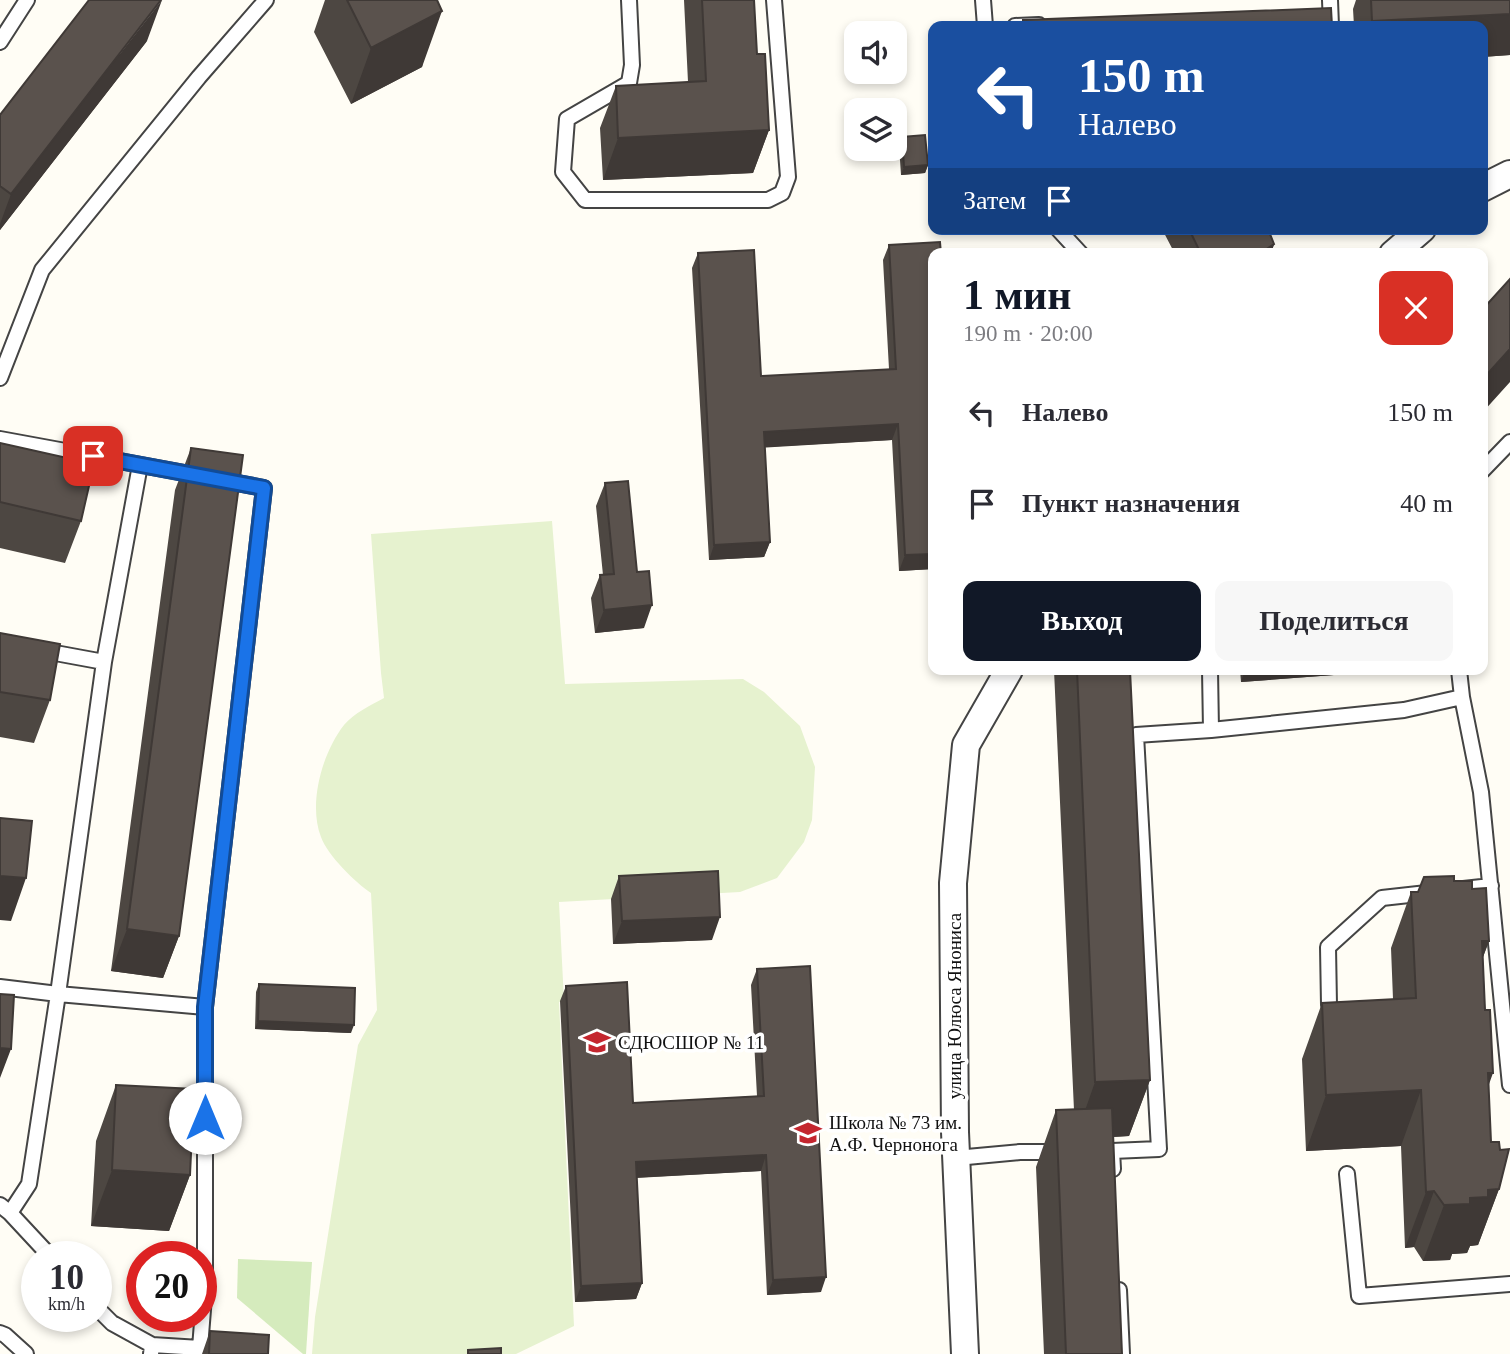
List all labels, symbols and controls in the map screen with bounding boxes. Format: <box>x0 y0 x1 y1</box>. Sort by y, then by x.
map controls <box>844 21 907 161</box>
button: sound <box>844 21 907 84</box>
text: 150 m <box>1078 48 1205 103</box>
icon: left <box>963 49 1054 140</box>
button: layers <box>844 98 907 161</box>
text: Налево <box>1078 106 1177 142</box>
icon: arrive <box>1040 182 1078 220</box>
text: Затем <box>963 186 1026 215</box>
button: close <box>1379 271 1453 345</box>
text: 1 мин <box>963 272 1072 318</box>
text: 190 m · 20:00 <box>963 321 1093 346</box>
icon: left <box>963 394 1001 432</box>
text: Налево <box>1022 398 1108 427</box>
text: 150 m <box>1387 398 1453 427</box>
pin <box>63 426 123 486</box>
icon: arrive <box>74 437 112 475</box>
icon: arrive <box>963 485 1001 523</box>
text: Пункт назначения <box>1022 489 1240 518</box>
text: 40 m <box>1400 489 1453 518</box>
button: Выход <box>963 581 1201 661</box>
button: Поделиться <box>1215 581 1453 661</box>
street label: улица Юлюса Янониса <box>944 912 965 1099</box>
school or university icon: СДЮСШОР № 11 <box>582 1027 612 1057</box>
place label: СДЮСШОР № 11 <box>618 1032 764 1053</box>
position arrow <box>168 1081 242 1155</box>
place label: Школа № 73 им. А.Ф. Чернонога <box>829 1112 962 1155</box>
school or university icon: Школа № 73 им. А.Ф. Чернонога <box>793 1118 823 1148</box>
speed limit sign: 20 <box>126 1241 217 1332</box>
text: 10 <box>49 1258 84 1297</box>
text: km/h <box>48 1294 85 1314</box>

